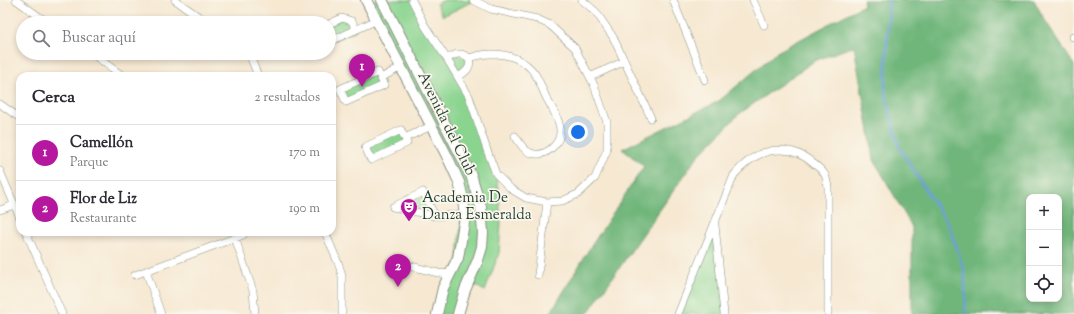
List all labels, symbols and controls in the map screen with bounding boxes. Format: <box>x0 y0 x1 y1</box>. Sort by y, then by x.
search box <box>16 16 336 60</box>
icon: search <box>30 27 52 49</box>
text: Buscar aquí <box>62 28 136 49</box>
pin: 1 <box>349 54 375 87</box>
street label: Avenida del Club <box>412 69 480 179</box>
text: Cerca <box>32 86 75 110</box>
text: 2 resultados <box>254 89 320 107</box>
your location <box>568 122 588 142</box>
text: Camellón <box>70 133 133 154</box>
text: 1 <box>43 144 47 162</box>
text: 170 m <box>289 144 320 162</box>
text: Parque <box>70 154 109 172</box>
place label: Academia De Danza Esmeralda <box>422 188 532 226</box>
text: Flor de Liz <box>70 189 137 210</box>
map controls <box>1026 194 1062 302</box>
button: + <box>1026 194 1062 230</box>
theatre icon: Academia De Danza Esmeralda <box>399 197 419 222</box>
text: 2 <box>42 200 48 218</box>
text: 190 m <box>289 200 320 218</box>
text: Restaurante <box>70 210 137 228</box>
button: − <box>1026 230 1062 266</box>
pin: 2 <box>385 254 411 287</box>
button: locate <box>1026 266 1062 302</box>

